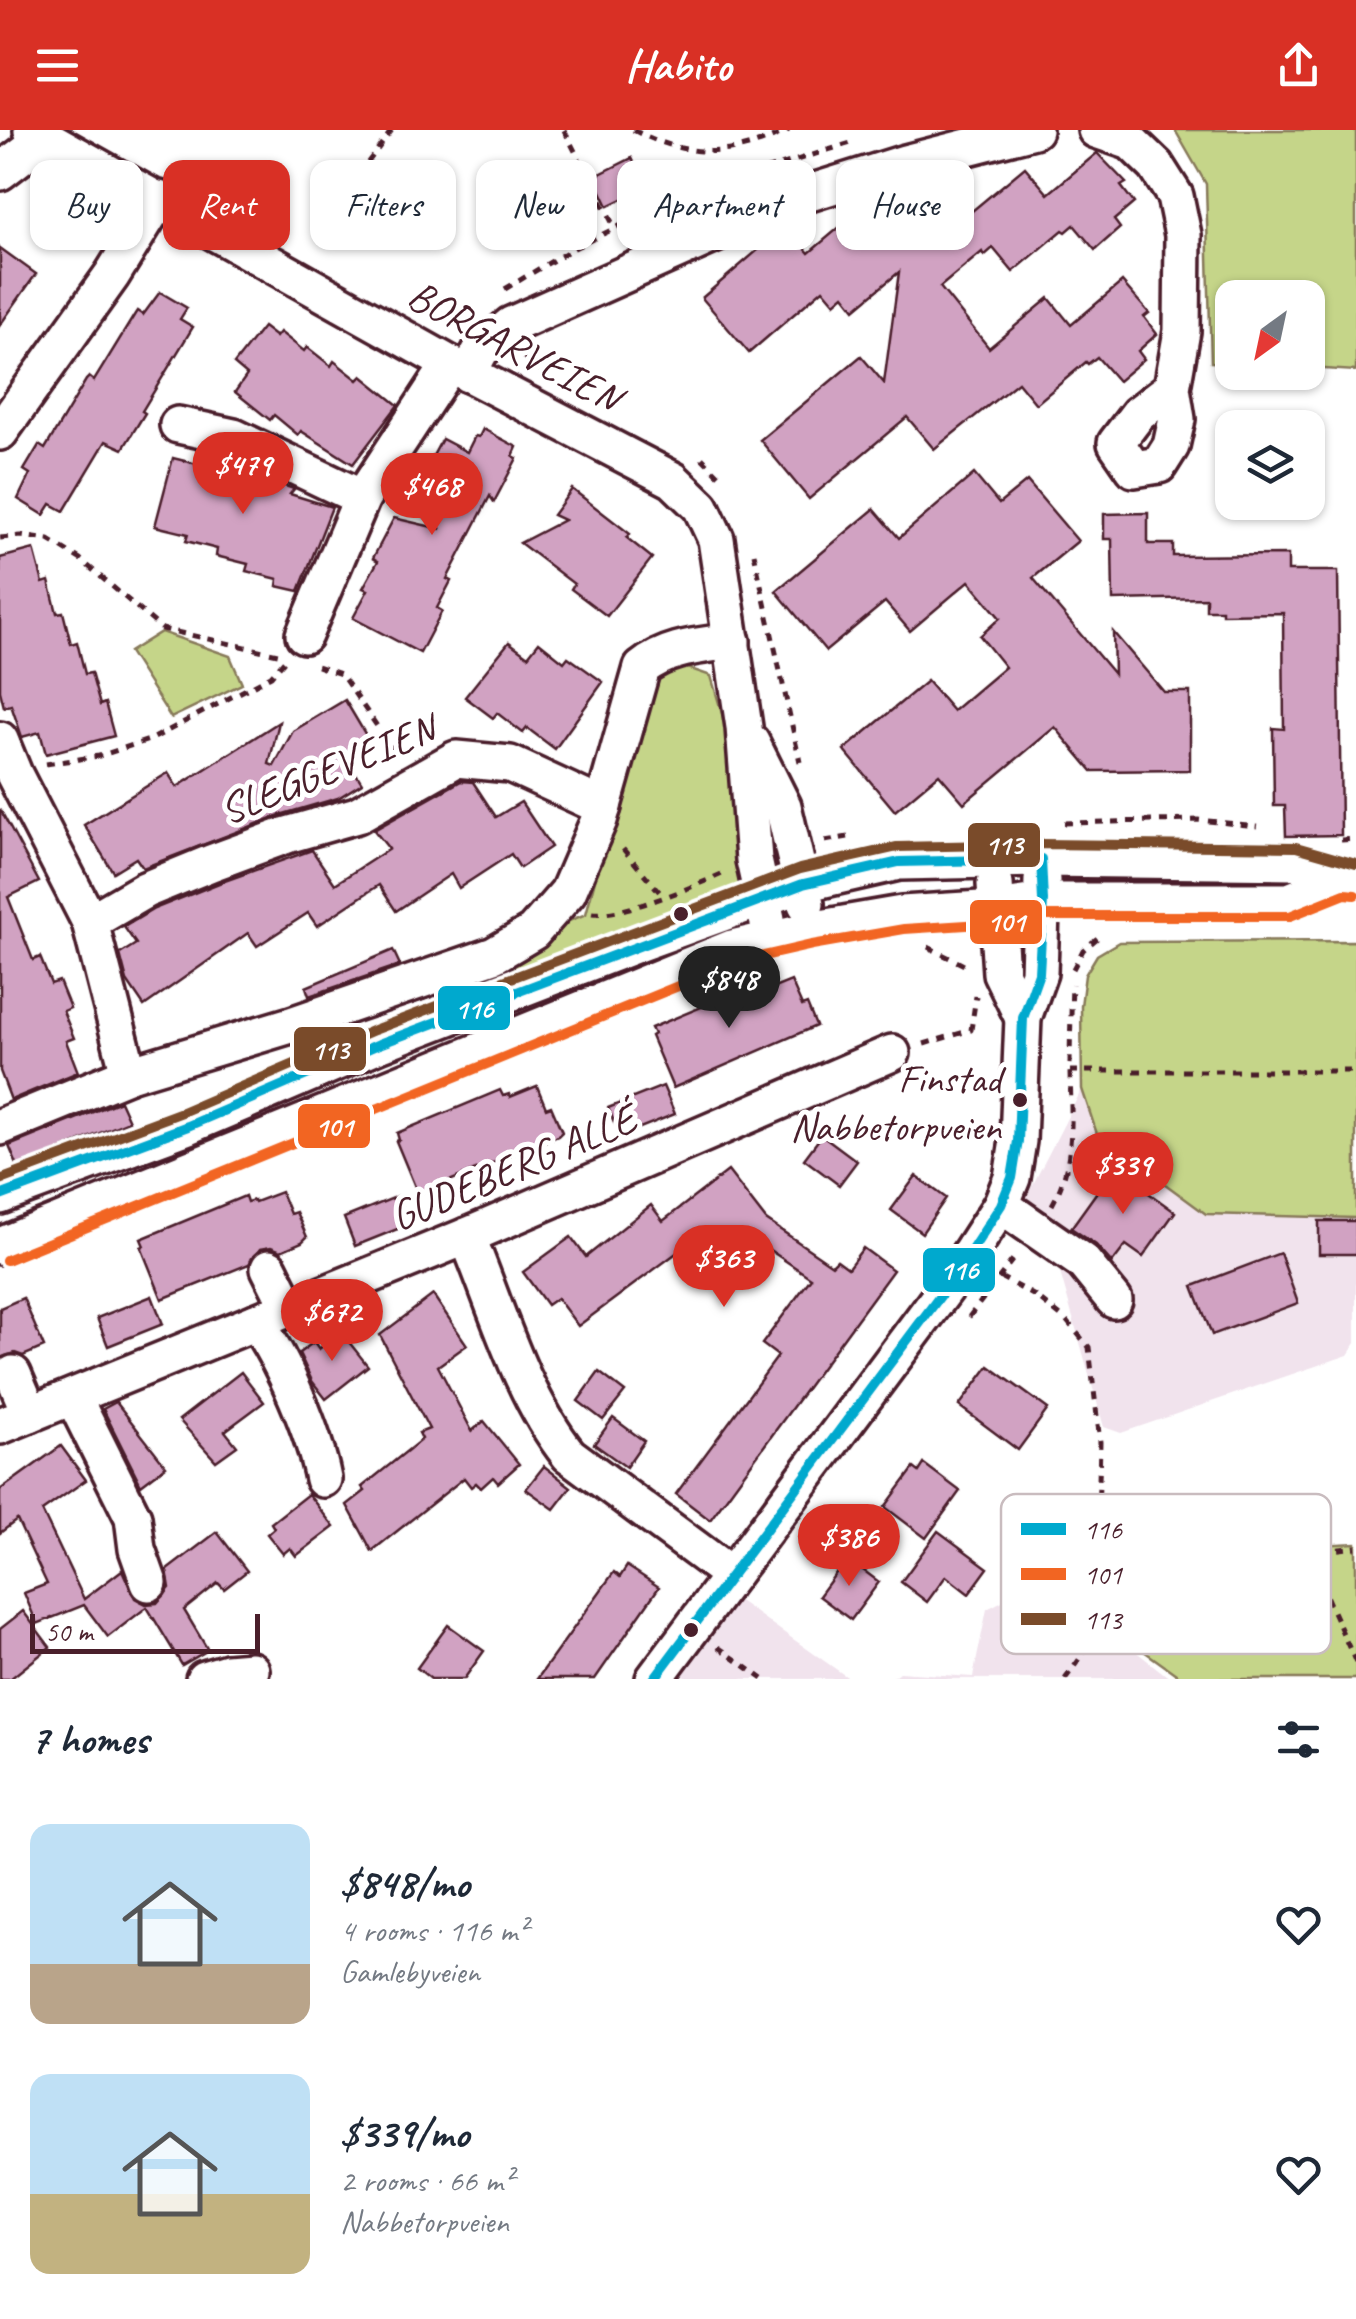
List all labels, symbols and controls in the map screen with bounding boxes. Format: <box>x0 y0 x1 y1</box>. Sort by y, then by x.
text: Habito <box>625 37 731 94</box>
icon: menu <box>30 38 85 93</box>
icon: share <box>1271 38 1326 93</box>
chip: Buy <box>30 160 143 250</box>
chip: Rent <box>163 160 290 250</box>
chip: Filters <box>310 160 456 250</box>
chip: New <box>476 160 597 250</box>
chip: Apartment <box>617 160 816 250</box>
chip: House <box>836 160 974 250</box>
street label: BORGARVEIEN <box>399 268 635 427</box>
north arrow <box>1215 280 1325 390</box>
map controls <box>1215 280 1325 520</box>
button: layers <box>1215 410 1325 520</box>
pin: $479 <box>184 432 302 517</box>
text: $479 <box>214 444 272 485</box>
pin: $468 <box>373 453 491 538</box>
text: $468 <box>403 465 461 506</box>
street label: SLEGGEVEIEN <box>212 700 449 837</box>
line badge: 113 <box>966 821 1042 869</box>
text: 113 <box>985 827 1025 862</box>
line badge: 101 <box>968 898 1044 946</box>
unlabelled marker <box>671 904 691 924</box>
text: 101 <box>987 904 1028 939</box>
pin: $848 <box>670 946 788 1031</box>
text: $848 <box>700 958 758 999</box>
line badge: 116 <box>436 984 512 1032</box>
text: 116 <box>455 991 495 1026</box>
line badge: 113 <box>292 1025 368 1073</box>
text: 113 <box>311 1032 351 1067</box>
place label: Finstad Nabbetorpveien <box>790 1054 1007 1152</box>
street label: GUDEBERG ALLÉ <box>383 1090 648 1243</box>
marker: Finstad Nabbetorpveien <box>1010 1090 1030 1110</box>
line badge: 101 <box>296 1102 372 1150</box>
text: 101 <box>315 1109 356 1144</box>
pin: $339 <box>1064 1132 1182 1217</box>
text: $339 <box>1094 1144 1152 1185</box>
pin: $363 <box>665 1225 783 1310</box>
text: $363 <box>695 1237 753 1278</box>
line badge: 116 <box>921 1246 997 1294</box>
text: 116 <box>940 1252 980 1287</box>
pin: $672 <box>273 1279 391 1364</box>
text: $672 <box>303 1291 361 1332</box>
legend <box>1001 1494 1331 1654</box>
pin: $386 <box>790 1504 908 1589</box>
text: 116 <box>1084 1512 1123 1547</box>
text: $386 <box>820 1516 878 1557</box>
text: 101 <box>1084 1557 1123 1592</box>
text: 113 <box>1084 1602 1124 1637</box>
scale bar <box>30 1609 260 1654</box>
text: 50 m <box>45 1614 93 1649</box>
unlabelled marker <box>681 1620 701 1640</box>
icon: filters <box>1271 1712 1326 1767</box>
text: 7 homes <box>30 1713 148 1766</box>
text: $848/mo <box>340 1857 469 1910</box>
icon: home <box>110 1864 230 1984</box>
icon: heart <box>1271 1897 1326 1952</box>
text: 4 rooms · 116 m² <box>340 1910 527 1951</box>
text: Gamlebyveien <box>340 1951 480 1992</box>
text: $339/mo <box>340 2107 469 2160</box>
icon: home <box>110 2114 230 2234</box>
icon: heart <box>1271 2147 1326 2202</box>
text: 2 rooms · 66 m² <box>340 2160 513 2201</box>
text: Nabbetorpveien <box>340 2201 509 2242</box>

